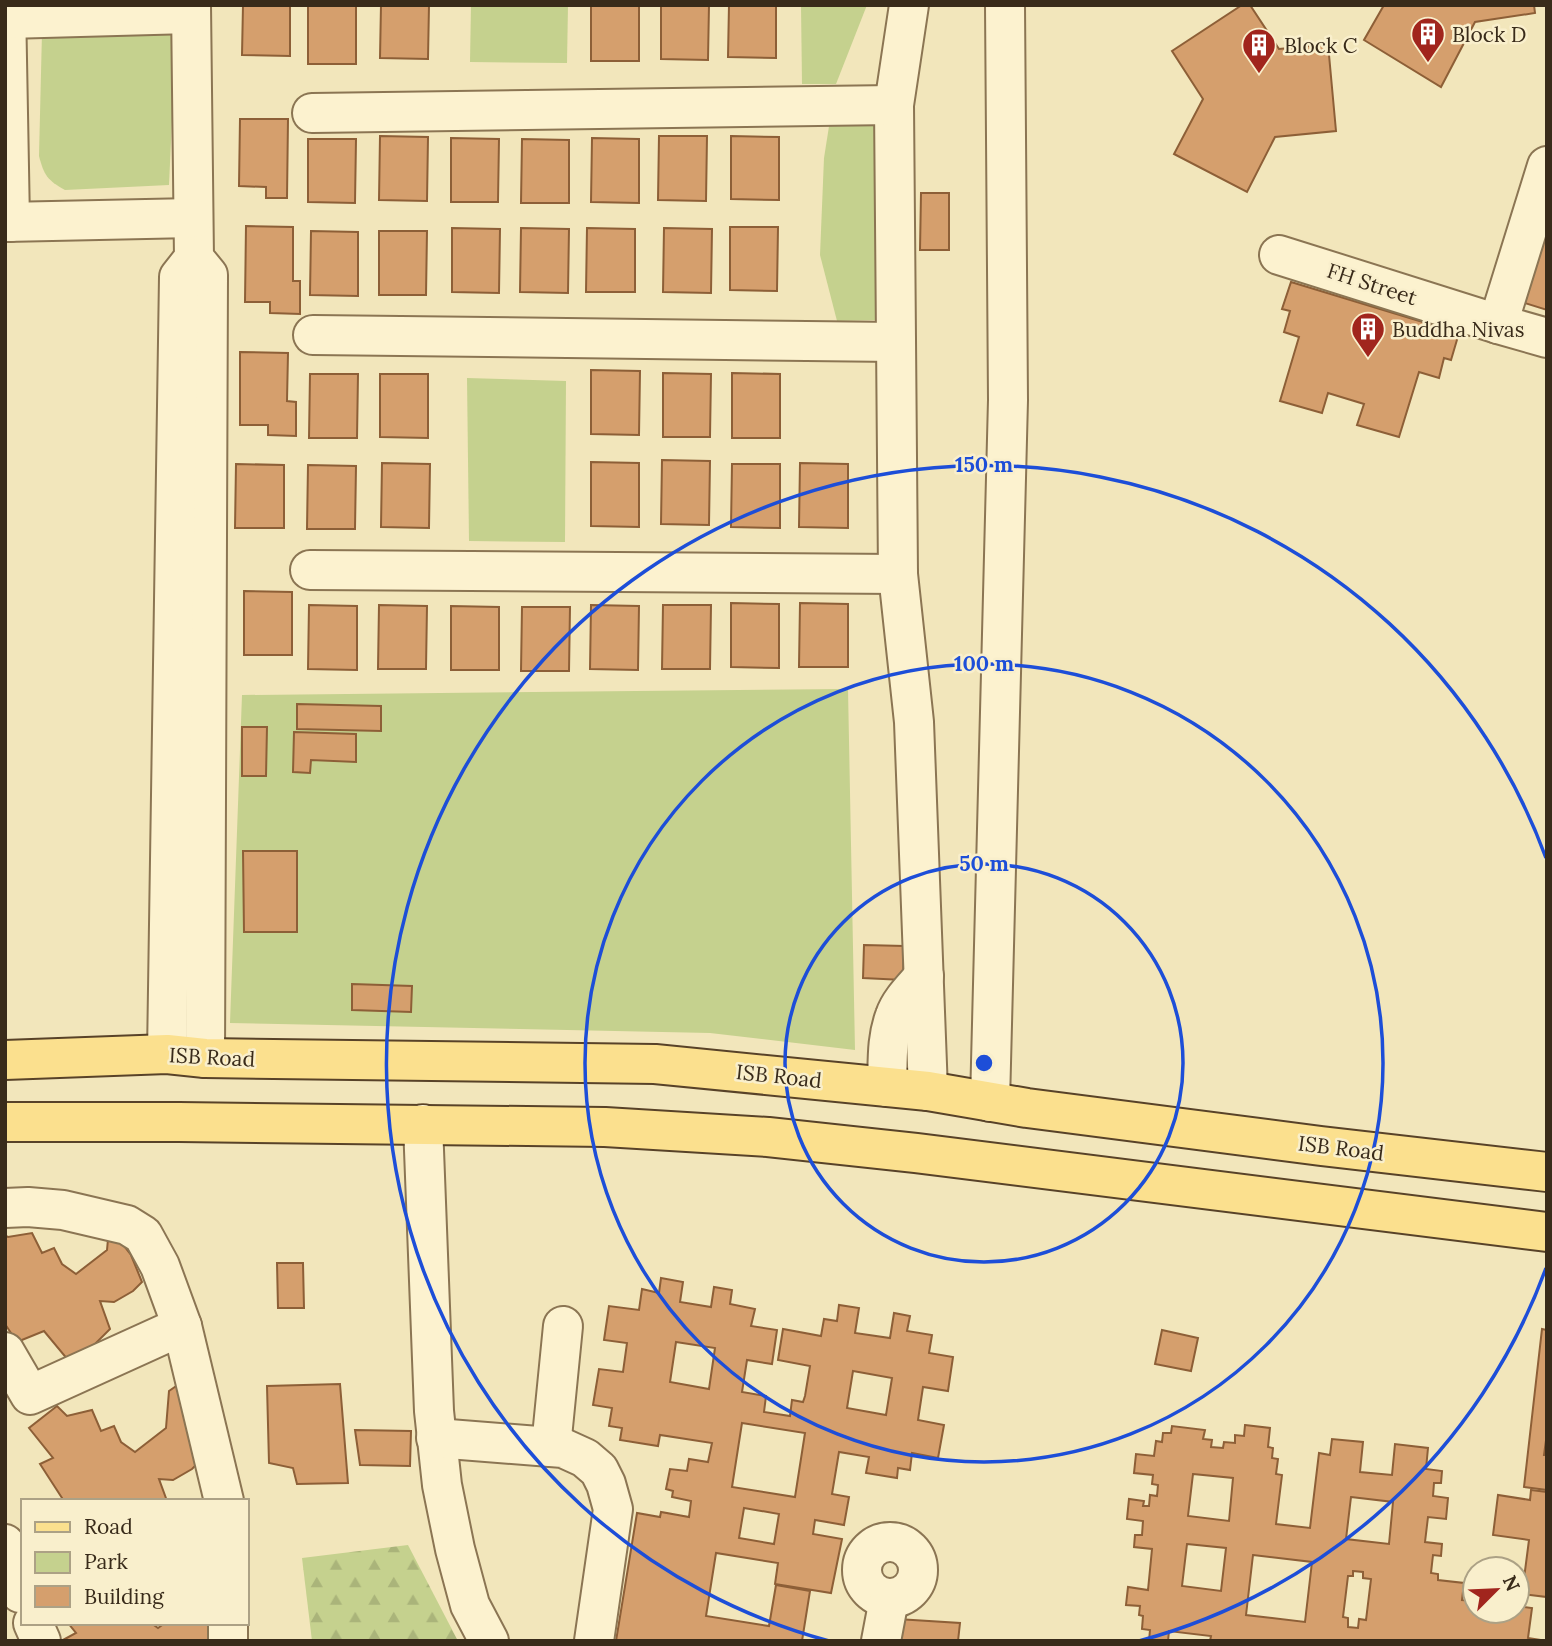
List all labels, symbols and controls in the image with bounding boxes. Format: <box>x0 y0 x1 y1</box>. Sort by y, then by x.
building icon: Block D <box>1409 15 1447 64</box>
place label: Block D <box>1452 21 1527 48</box>
building icon: Block C <box>1240 26 1278 75</box>
place label: Block C <box>1284 32 1358 59</box>
street label: FH Street <box>1324 257 1421 311</box>
building icon: Buddha Nivas <box>1349 310 1387 359</box>
place label: Buddha Nivas <box>1392 316 1524 343</box>
text: 150 m <box>955 451 1013 478</box>
text: 100 m <box>954 650 1014 677</box>
text: 50 m <box>959 850 1009 877</box>
street label: ISB Road <box>168 1041 256 1073</box>
centre of rings <box>972 1051 996 1075</box>
street label: ISB Road <box>735 1058 823 1094</box>
street label: ISB Road <box>1297 1129 1385 1167</box>
legend <box>21 1499 248 1625</box>
text: Road <box>84 1513 133 1540</box>
text: Park <box>84 1548 128 1575</box>
north arrow <box>1461 1555 1531 1625</box>
text: N <box>1498 1571 1526 1595</box>
text: Building <box>84 1583 164 1610</box>

